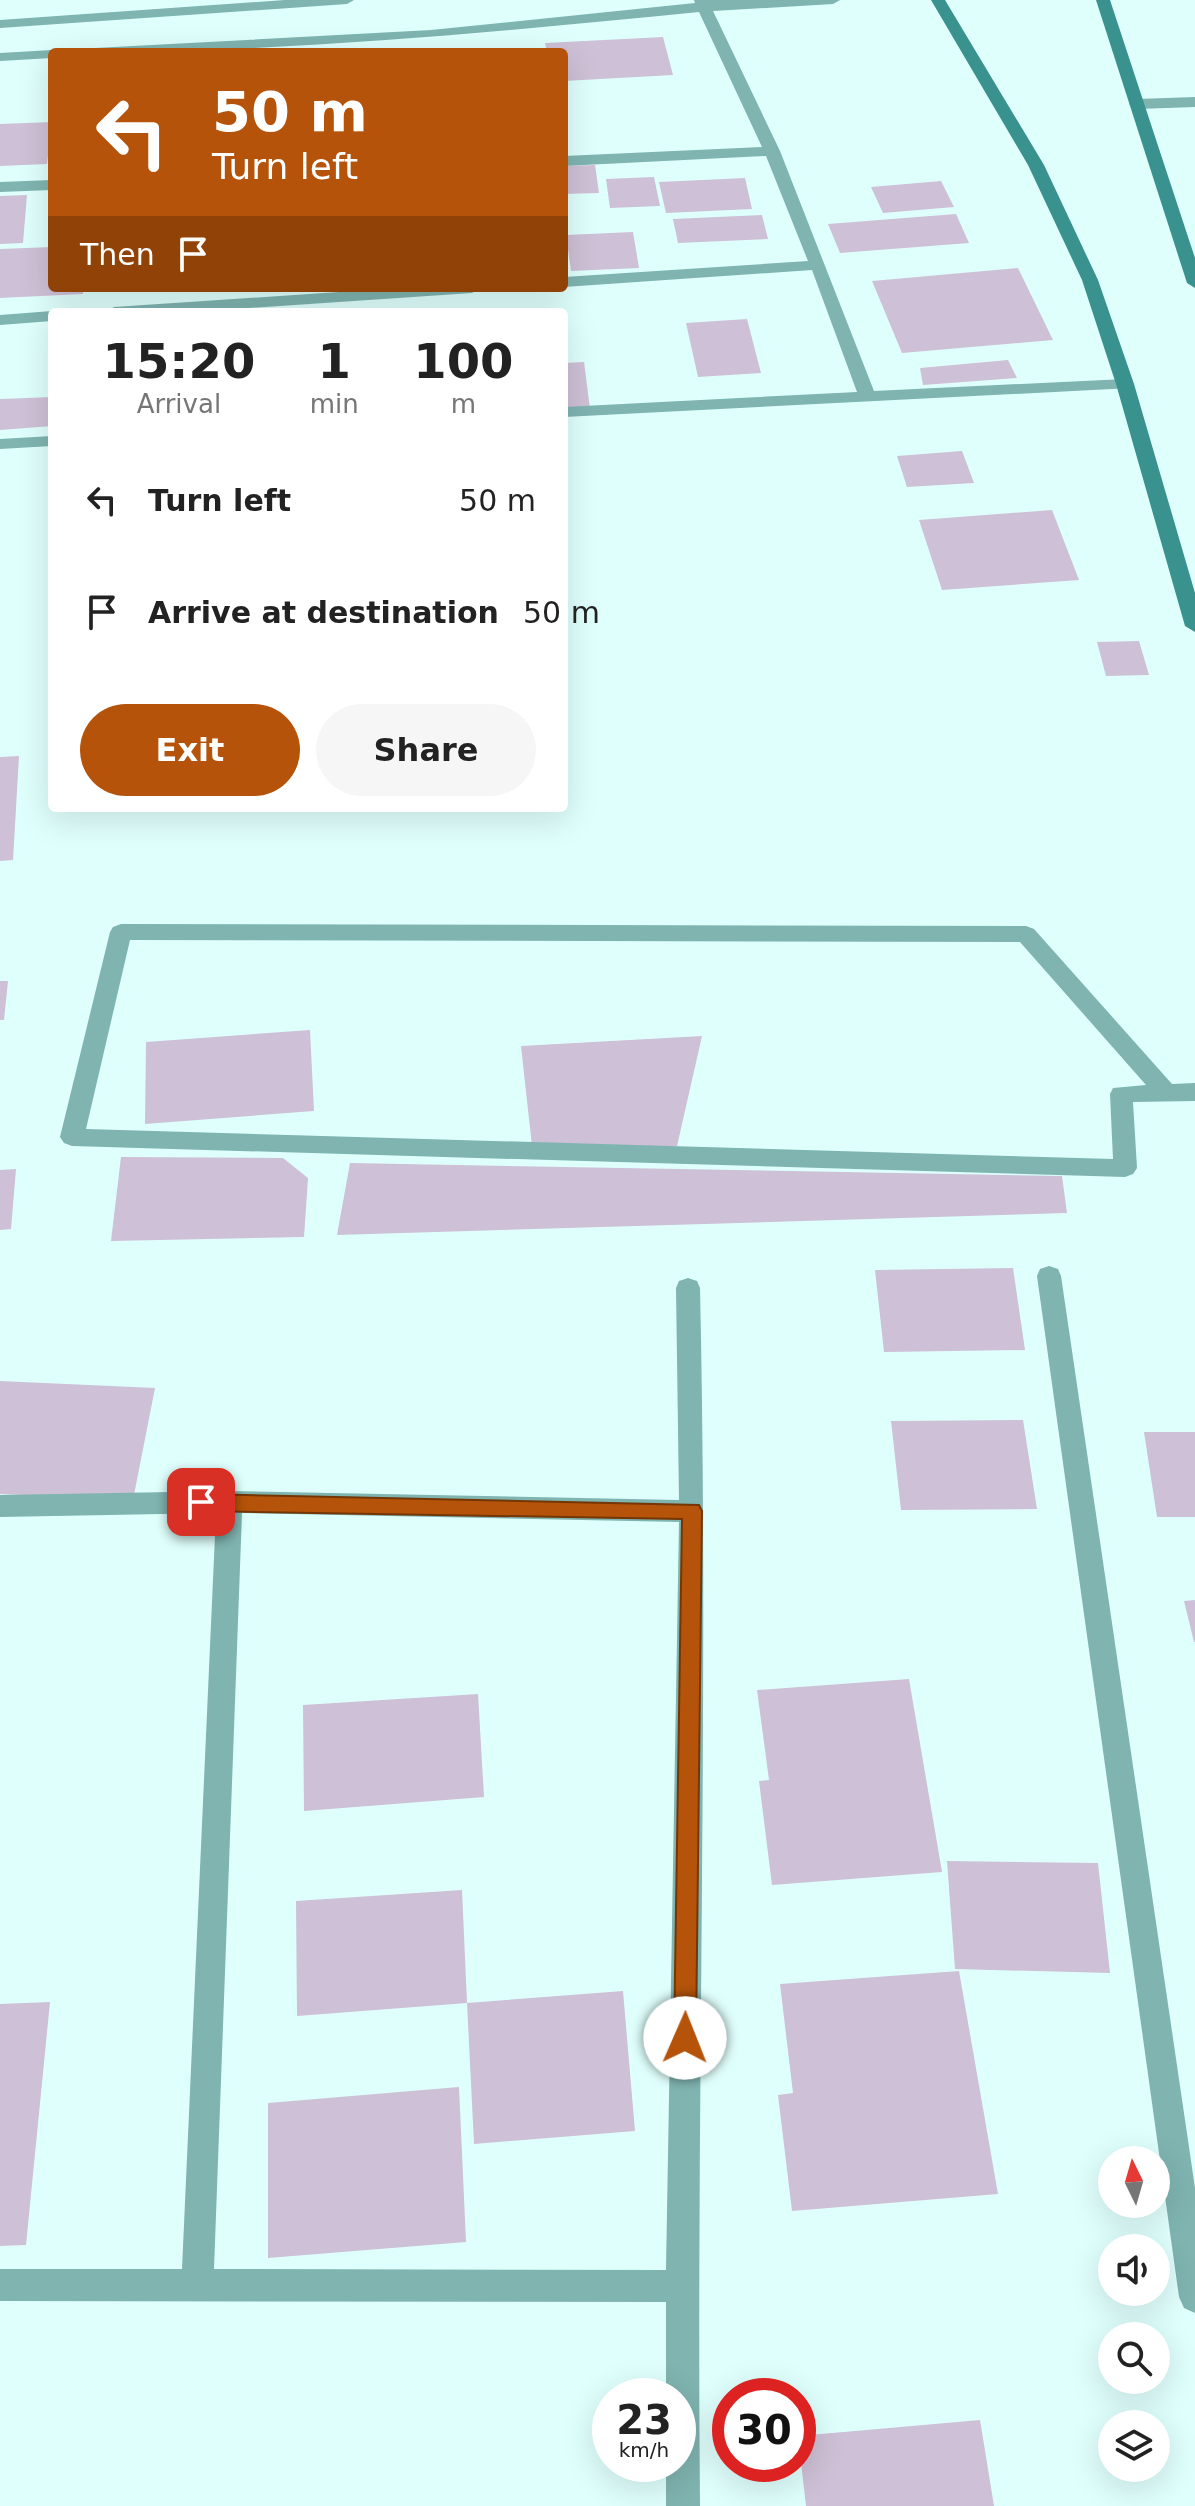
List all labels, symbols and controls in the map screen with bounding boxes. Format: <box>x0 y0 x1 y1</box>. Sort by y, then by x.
text: 50 m <box>212 79 368 144</box>
icon: left <box>80 80 184 184</box>
text: Turn left <box>212 146 358 187</box>
icon: arrive <box>171 232 215 276</box>
text: Then <box>80 237 155 272</box>
text: 15:20 <box>102 333 255 389</box>
text: 1 <box>318 333 351 389</box>
text: 100 <box>413 333 513 389</box>
text: Arrival <box>137 389 221 419</box>
text: min <box>310 389 359 419</box>
text: m <box>451 389 476 419</box>
icon: left <box>80 478 124 522</box>
text: Turn left <box>148 483 291 518</box>
text: 50 m <box>459 483 536 518</box>
icon: arrive <box>80 590 124 634</box>
text: Arrive at destination <box>148 595 499 630</box>
text: 50 m <box>523 595 600 630</box>
button: Exit <box>80 704 300 796</box>
button: Share <box>316 704 536 796</box>
pin <box>167 1468 235 1536</box>
icon: arrive <box>179 1480 223 1524</box>
position arrow <box>643 1996 727 2080</box>
north arrow <box>1098 2146 1170 2218</box>
map controls <box>1098 2146 1170 2482</box>
button: sound <box>1098 2234 1170 2306</box>
button: search <box>1098 2322 1170 2394</box>
speed limit sign: 30 <box>712 2378 816 2482</box>
text: 23 <box>616 2397 672 2443</box>
button: layers <box>1098 2410 1170 2482</box>
text: km/h <box>619 2438 669 2462</box>

